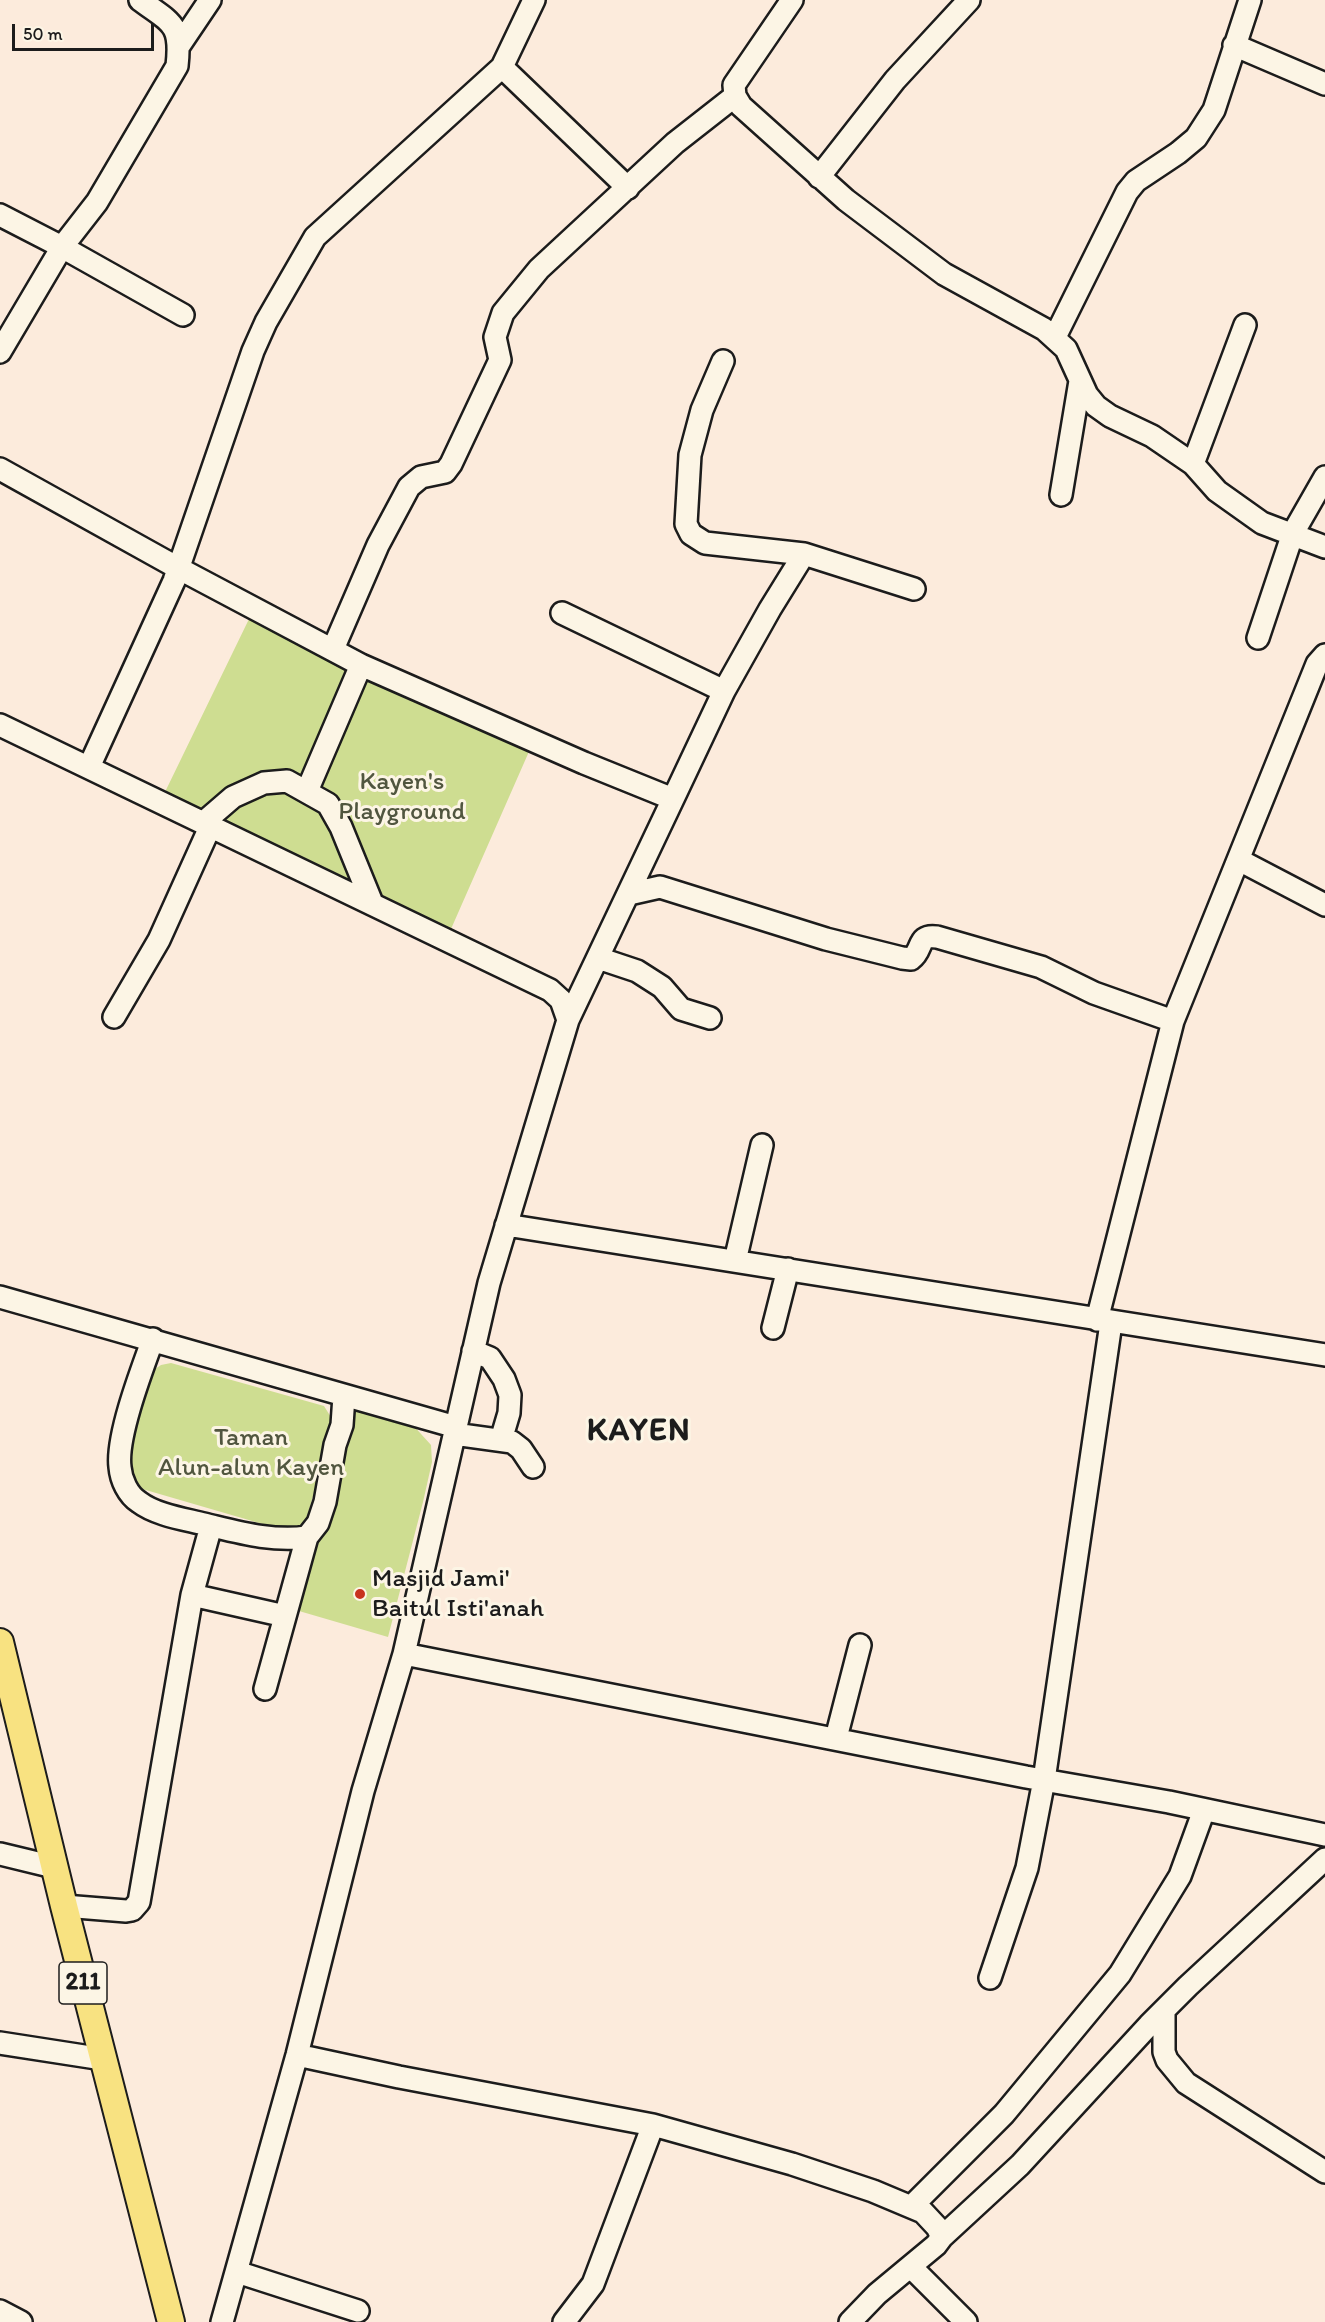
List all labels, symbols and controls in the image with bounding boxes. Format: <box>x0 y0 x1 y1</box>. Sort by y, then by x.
scale bar <box>15 12 158 50</box>
text: 50 m <box>23 23 63 45</box>
park label: Kayen's Playground <box>338 766 466 828</box>
district label: KAYEN <box>586 1413 692 1451</box>
park label: Taman Alun-alun Kayen <box>158 1422 344 1484</box>
place label: Masjid Jami' Baitul Isti'anah <box>372 1563 544 1624</box>
marker: Masjid Jami' Baitul Isti'anah <box>353 1587 367 1601</box>
road number: 211 <box>59 1962 107 2004</box>

